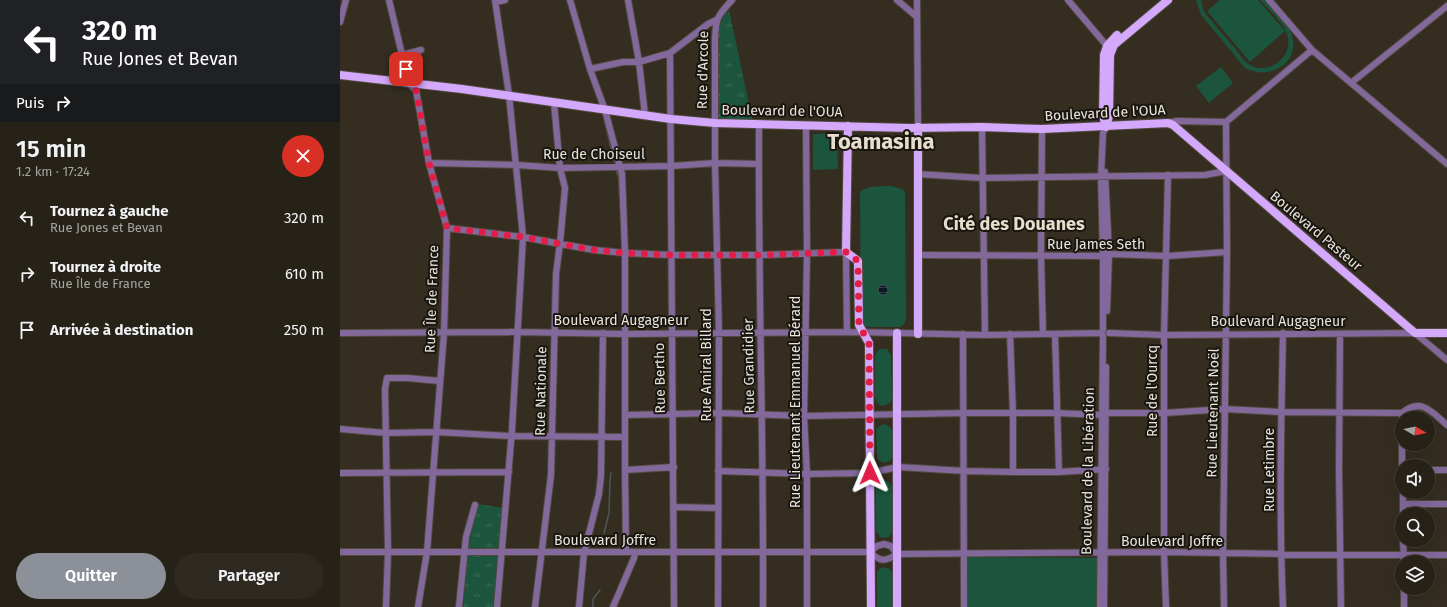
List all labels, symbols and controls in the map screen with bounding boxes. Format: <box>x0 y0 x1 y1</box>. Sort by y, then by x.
text: 320 m <box>82 14 157 47</box>
icon: left <box>16 16 68 68</box>
street label: Rue d'Arcole <box>694 31 712 109</box>
text: Rue Jones et Bevan <box>82 48 238 70</box>
pin <box>389 52 423 86</box>
icon: arrive <box>395 58 417 80</box>
icon: right <box>52 92 74 114</box>
text: Puis <box>16 94 44 112</box>
street label: Boulevard de l'OUA <box>721 101 843 121</box>
street label: Boulevard de l'OUA <box>1044 101 1166 125</box>
district label: Toamasina <box>827 128 935 155</box>
text: 15 min <box>16 135 86 163</box>
button: close <box>282 135 324 177</box>
street label: Rue de Choiseul <box>543 146 645 163</box>
text: 1.2 km · 17:24 <box>16 164 90 179</box>
street label: Boulevard Pasteur <box>1266 187 1366 275</box>
text: Tournez à gauche <box>50 202 169 220</box>
icon: left <box>16 207 38 229</box>
text: 320 m <box>284 209 324 227</box>
district label: Cité des Douanes <box>943 213 1085 235</box>
text: Rue Jones et Bevan <box>50 220 163 235</box>
street label: Rue James Seth <box>1047 236 1145 253</box>
street label: Rue Île de France <box>421 245 442 353</box>
text: Tournez à droite <box>50 258 161 276</box>
icon: right <box>16 263 38 285</box>
text: 610 m <box>285 265 324 283</box>
text: Rue Île de France <box>50 276 151 291</box>
street label: Rue Lieutenant Emmanuel Bérard <box>787 296 804 508</box>
street label: Rue Amiral Billard <box>698 308 715 422</box>
street label: Boulevard Augagneur <box>553 312 689 329</box>
street label: Boulevard Augagneur <box>1210 313 1346 330</box>
street label: Rue Grandidier <box>740 318 758 414</box>
icon: arrive <box>16 319 38 341</box>
text: Arrivée à destination <box>50 321 193 339</box>
text: 250 m <box>284 321 324 339</box>
street label: Rue Bertho <box>651 342 669 414</box>
street label: Rue de l'Ourcq <box>1144 345 1161 437</box>
street label: Rue Nationale <box>532 346 550 436</box>
street label: Rue Lieutenant Noël <box>1203 348 1223 478</box>
street label: Boulevard de la Libération <box>1078 387 1098 555</box>
north arrow <box>1395 411 1435 451</box>
map controls <box>1395 411 1435 595</box>
street label: Rue Letimbre <box>1261 428 1278 512</box>
position arrow <box>849 452 891 494</box>
button: sound <box>1395 459 1435 499</box>
button: search <box>1395 507 1435 547</box>
street label: Boulevard Joffre <box>554 532 656 549</box>
street label: Boulevard Joffre <box>1121 533 1223 550</box>
button: Quitter <box>16 553 166 599</box>
button: Partager <box>174 553 324 599</box>
button: layers <box>1395 555 1435 595</box>

